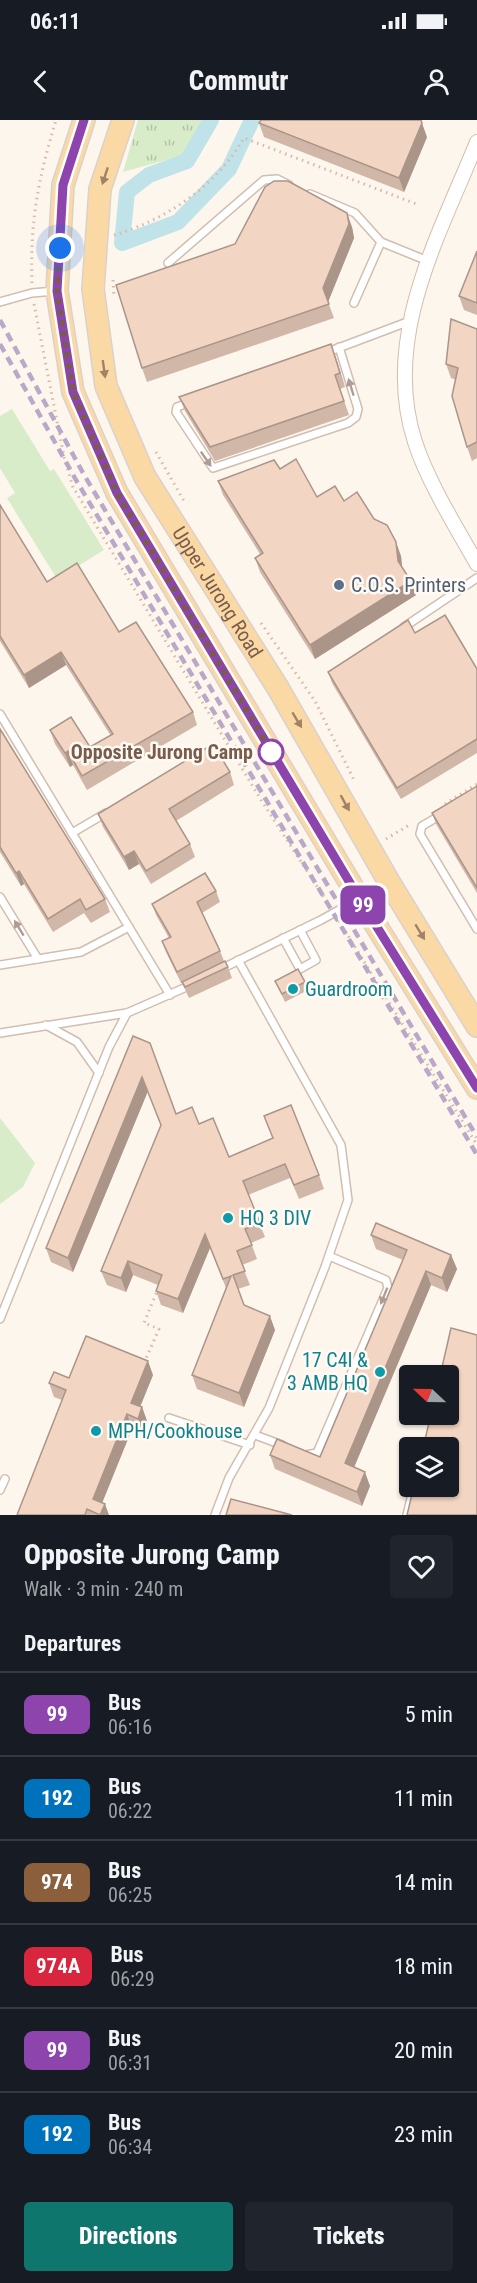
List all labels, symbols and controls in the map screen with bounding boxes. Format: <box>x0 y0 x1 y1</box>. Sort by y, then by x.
text: 06:11 <box>30 9 81 34</box>
icon: back <box>24 65 57 98</box>
text: Commutr <box>189 65 288 97</box>
icon: person <box>420 65 453 98</box>
one-way arrow <box>99 167 109 185</box>
your location <box>45 233 75 263</box>
one-way arrow <box>99 359 108 378</box>
one-way arrow <box>346 378 355 396</box>
one-way arrow <box>200 450 212 466</box>
street label: Upper Jurong Road <box>167 522 268 662</box>
place label: C.O.S. Printers <box>351 573 466 597</box>
marker: C.O.S. Printers <box>332 578 346 592</box>
one-way arrow <box>292 712 303 728</box>
marker: Opposite Jurong Camp <box>258 739 284 765</box>
place label: Opposite Jurong Camp <box>71 740 253 764</box>
one-way arrow <box>340 795 350 812</box>
line badge: 99 <box>336 886 390 924</box>
text: 99 <box>352 893 374 917</box>
one-way arrow <box>13 920 24 936</box>
one-way arrow <box>414 924 425 940</box>
place label: Guardroom <box>305 977 393 1001</box>
marker: Guardroom <box>286 982 300 996</box>
place label: HQ 3 DIV <box>240 1206 311 1230</box>
marker: HQ 3 DIV <box>221 1211 235 1225</box>
one-way arrow <box>379 1288 389 1306</box>
place label: 17 C4I & 3 AMB HQ <box>287 1348 368 1395</box>
marker: 17 C4I & 3 AMB HQ <box>373 1365 387 1379</box>
north arrow <box>399 1365 459 1425</box>
map controls <box>399 1365 459 1497</box>
place label: MPH/Cookhouse <box>108 1419 242 1443</box>
marker: MPH/Cookhouse <box>89 1424 103 1438</box>
button: layers <box>399 1437 459 1497</box>
button: heart <box>390 1535 453 1598</box>
text: Opposite Jurong Camp <box>24 1538 280 1571</box>
text: Walk · 3 min · 240 m <box>24 1577 183 1601</box>
text: Departures <box>24 1631 121 1656</box>
text: Bus <box>108 1690 141 1715</box>
text: 99 <box>46 1702 68 1726</box>
text: 5 min <box>405 1702 453 1727</box>
text: 06:16 <box>108 1715 152 1739</box>
text: Bus <box>108 1774 141 1799</box>
text: 192 <box>41 1786 73 1810</box>
text: 11 min <box>394 1786 453 1811</box>
text: 06:22 <box>108 1799 152 1823</box>
text: Bus <box>108 1858 141 1883</box>
text: 974 <box>41 1870 73 1894</box>
text: 14 min <box>394 1870 453 1895</box>
text: 06:25 <box>108 1883 152 1907</box>
text: Bus <box>110 1942 144 1967</box>
text: 974A <box>36 1954 80 1978</box>
text: 18 min <box>394 1954 453 1979</box>
text: 06:29 <box>110 1967 155 1991</box>
text: Bus <box>108 2026 141 2051</box>
text: 99 <box>46 2038 68 2062</box>
text: 20 min <box>394 2038 453 2063</box>
text: 06:31 <box>108 2051 152 2075</box>
text: Bus <box>108 2110 141 2135</box>
text: 192 <box>41 2122 73 2146</box>
text: 23 min <box>394 2122 453 2147</box>
text: 06:34 <box>108 2135 152 2159</box>
button: Directions <box>24 2202 233 2271</box>
button: Tickets <box>245 2202 453 2271</box>

